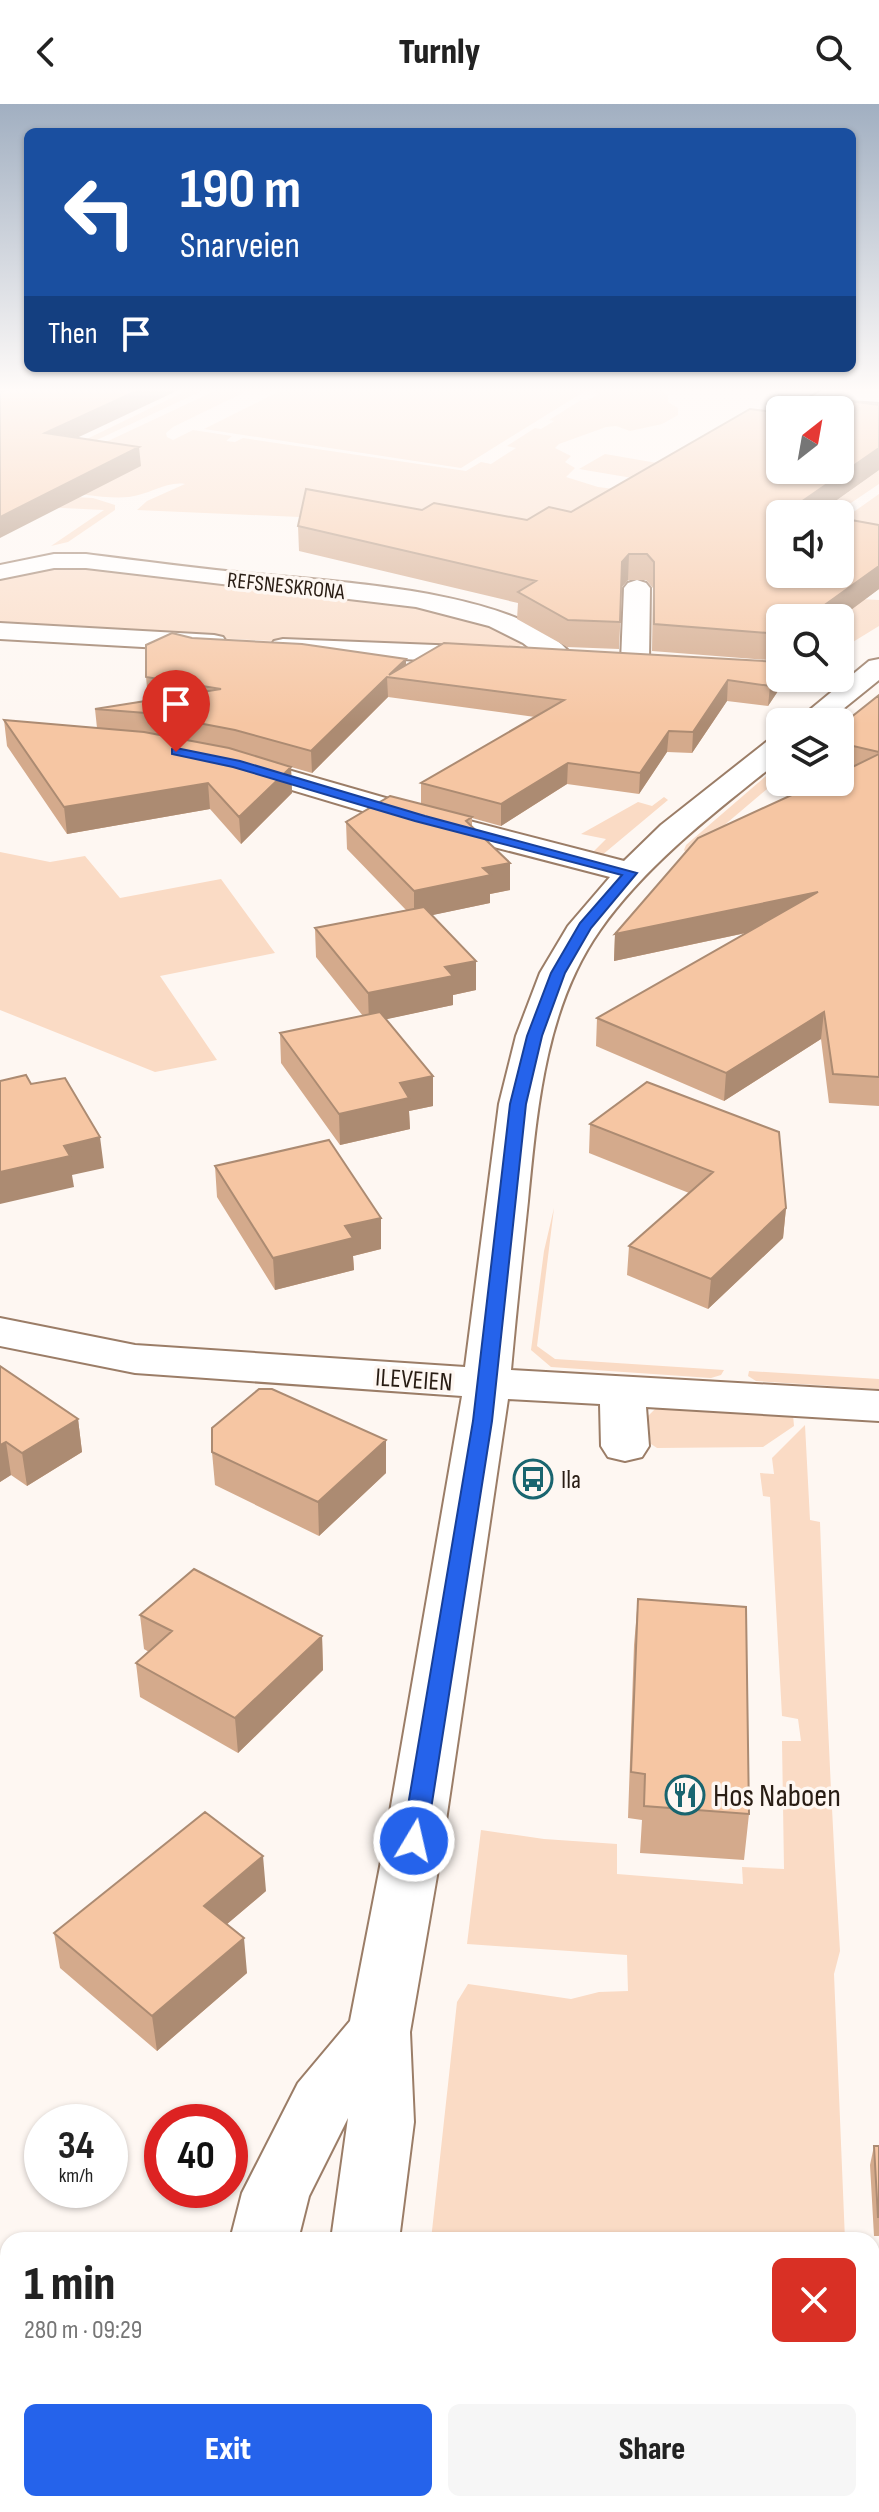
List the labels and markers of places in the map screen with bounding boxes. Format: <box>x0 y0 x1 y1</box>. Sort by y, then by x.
pin <box>142 670 210 752</box>
bus stop icon: Ila <box>512 1458 554 1500</box>
place label: Ila <box>561 1465 581 1496</box>
restaurant icon: Hos Naboen <box>664 1774 706 1816</box>
place label: Hos Naboen <box>713 1777 841 1816</box>

